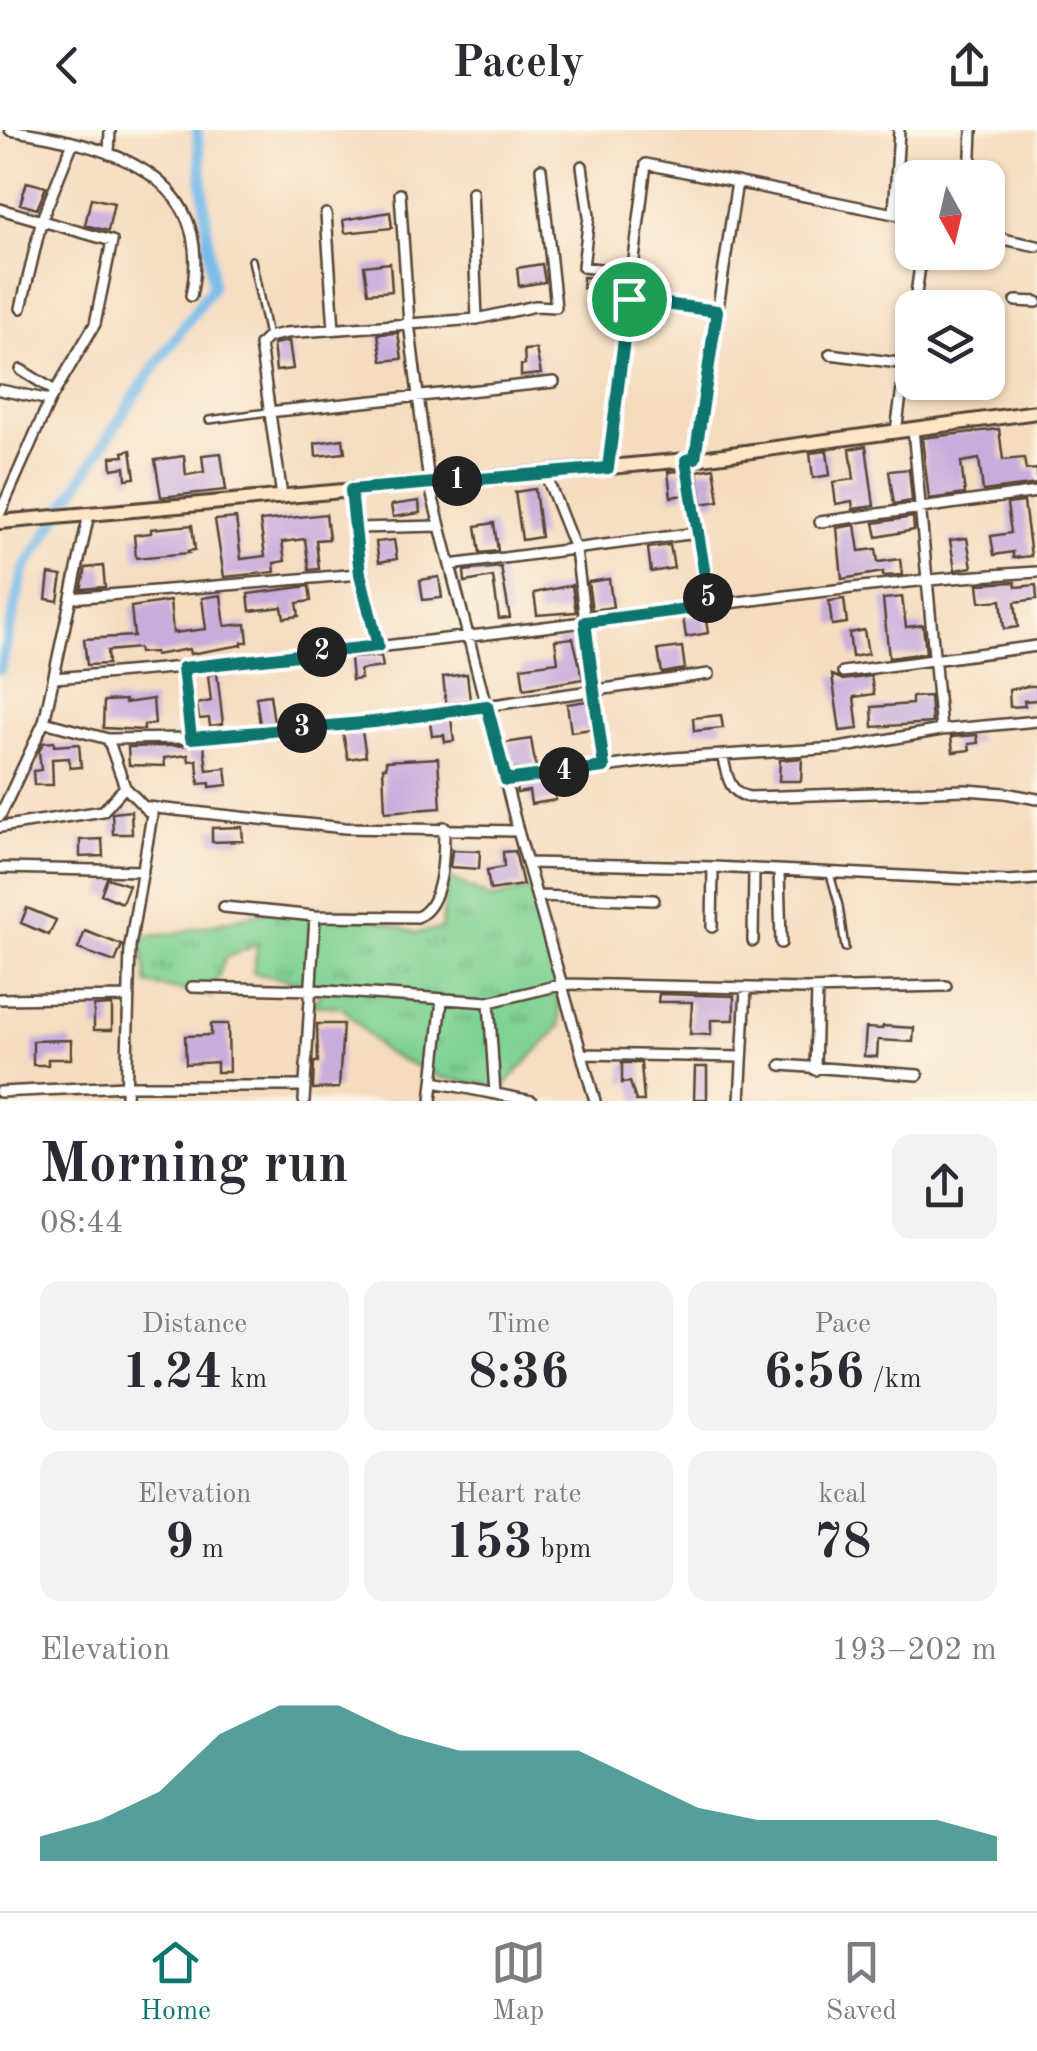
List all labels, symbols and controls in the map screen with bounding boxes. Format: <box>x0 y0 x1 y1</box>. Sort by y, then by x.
icon: back <box>40 38 95 93</box>
icon: share <box>942 38 997 93</box>
text: Pacely <box>452 42 585 87</box>
north arrow <box>895 160 1005 270</box>
map controls <box>895 160 1005 400</box>
pin <box>587 257 672 342</box>
icon: arrive <box>602 272 657 327</box>
button: layers <box>895 290 1005 400</box>
pin: 1 <box>432 456 482 506</box>
text: 1 <box>449 467 465 495</box>
pin: 5 <box>683 573 733 623</box>
text: 5 <box>700 584 716 612</box>
pin: 2 <box>297 627 347 677</box>
text: 2 <box>314 638 330 666</box>
pin: 3 <box>277 703 327 753</box>
text: 3 <box>294 714 310 742</box>
pin: 4 <box>539 747 589 797</box>
text: 4 <box>556 758 572 786</box>
button: share <box>892 1134 997 1239</box>
text: Morning run <box>40 1139 349 1194</box>
text: 08:44 <box>40 1208 123 1240</box>
text: Distance <box>142 1311 247 1339</box>
text: Time <box>487 1311 550 1339</box>
text: Pace <box>814 1311 871 1339</box>
text: 1.24 <box>122 1349 223 1399</box>
text: 8:36 <box>468 1349 569 1399</box>
text: 6:56 <box>763 1349 864 1399</box>
text: km <box>223 1366 267 1394</box>
text: /km <box>864 1366 922 1394</box>
text: Elevation <box>138 1481 251 1509</box>
text: Heart rate <box>456 1481 581 1509</box>
text: kcal <box>818 1481 867 1509</box>
text: 9 <box>165 1519 194 1569</box>
text: 153 <box>446 1519 533 1569</box>
text: 78 <box>814 1519 872 1569</box>
text: m <box>194 1536 224 1564</box>
text: bpm <box>533 1536 591 1564</box>
text: Elevation <box>40 1635 170 1667</box>
text: 193–202 m <box>831 1635 997 1667</box>
tab: Home <box>140 1935 211 2030</box>
tab: Map <box>491 1935 546 2030</box>
tab: Saved <box>826 1935 897 2030</box>

